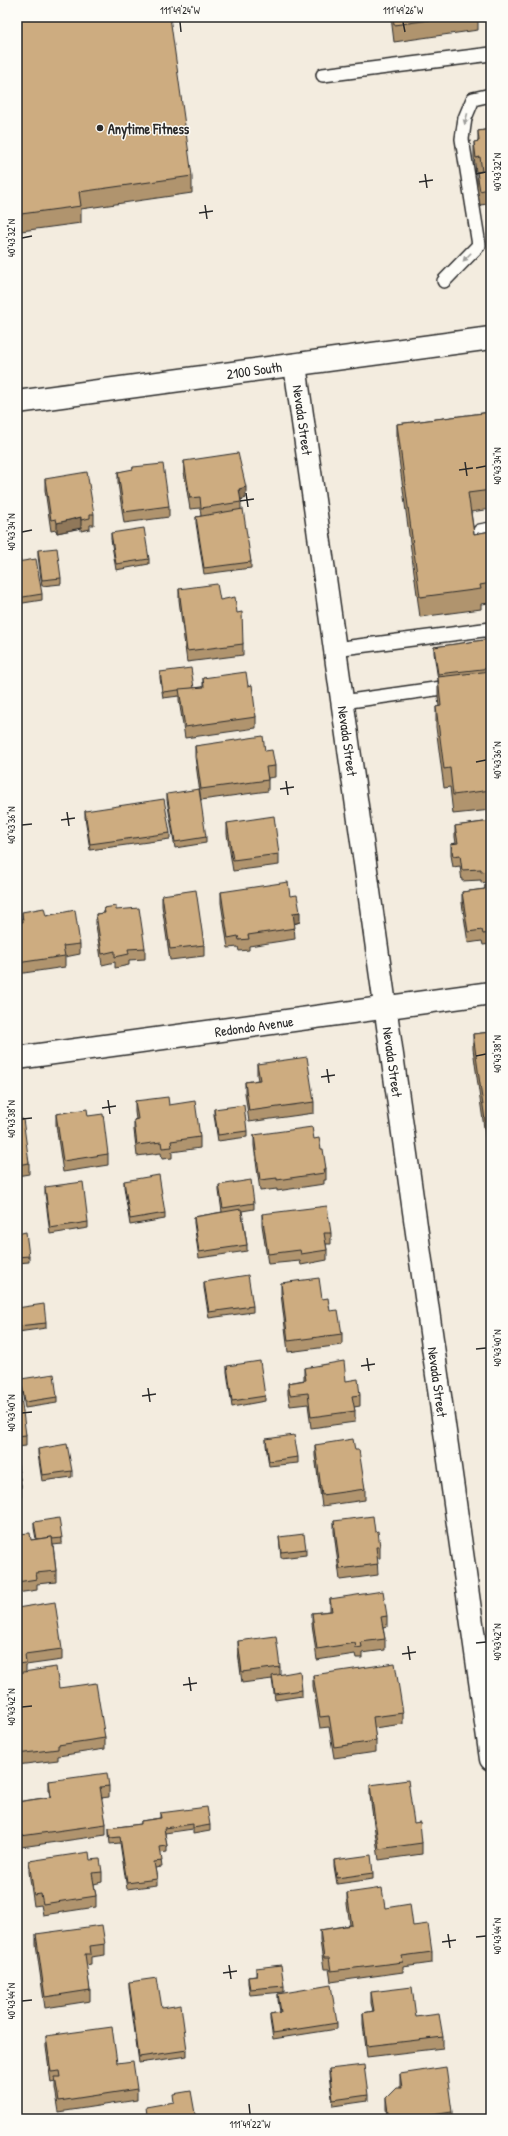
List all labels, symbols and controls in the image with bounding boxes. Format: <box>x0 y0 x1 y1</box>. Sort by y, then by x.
text: 111°49'24"W <box>160 4 201 17</box>
text: 111°49'26"W <box>383 4 424 17</box>
one-way arrow <box>463 113 469 125</box>
place label: Anytime Fitness <box>108 119 190 140</box>
marker: Anytime Fitness <box>95 123 105 133</box>
text: 40°43'32"N <box>491 153 504 191</box>
text: 40°43'32"N <box>5 219 18 257</box>
one-way arrow <box>463 252 472 262</box>
street label: 2100 South <box>225 357 283 383</box>
street label: Nevada Street <box>289 384 317 457</box>
text: 40°43'34"N <box>491 448 504 485</box>
text: 40°43'34"N <box>5 514 18 551</box>
street label: Nevada Street <box>334 705 362 778</box>
text: 40°43'36"N <box>491 741 504 779</box>
text: 40°43'36"N <box>5 806 18 844</box>
street label: Redondo Avenue <box>213 1011 295 1041</box>
street label: Nevada Street <box>379 1026 407 1099</box>
text: 40°43'38"N <box>491 1035 504 1073</box>
text: 40°43'38"N <box>5 1100 18 1138</box>
text: 40°43'40"N <box>491 1330 504 1367</box>
street label: Nevada Street <box>424 1346 452 1419</box>
text: 40°43'40"N <box>5 1395 18 1432</box>
text: 40°43'42"N <box>491 1623 504 1661</box>
text: 40°43'42"N <box>5 1688 18 1726</box>
text: 40°43'44"N <box>491 1918 504 1954</box>
text: 40°43'44"N <box>5 1983 18 2019</box>
text: 111°49'22"W <box>230 2118 271 2131</box>

